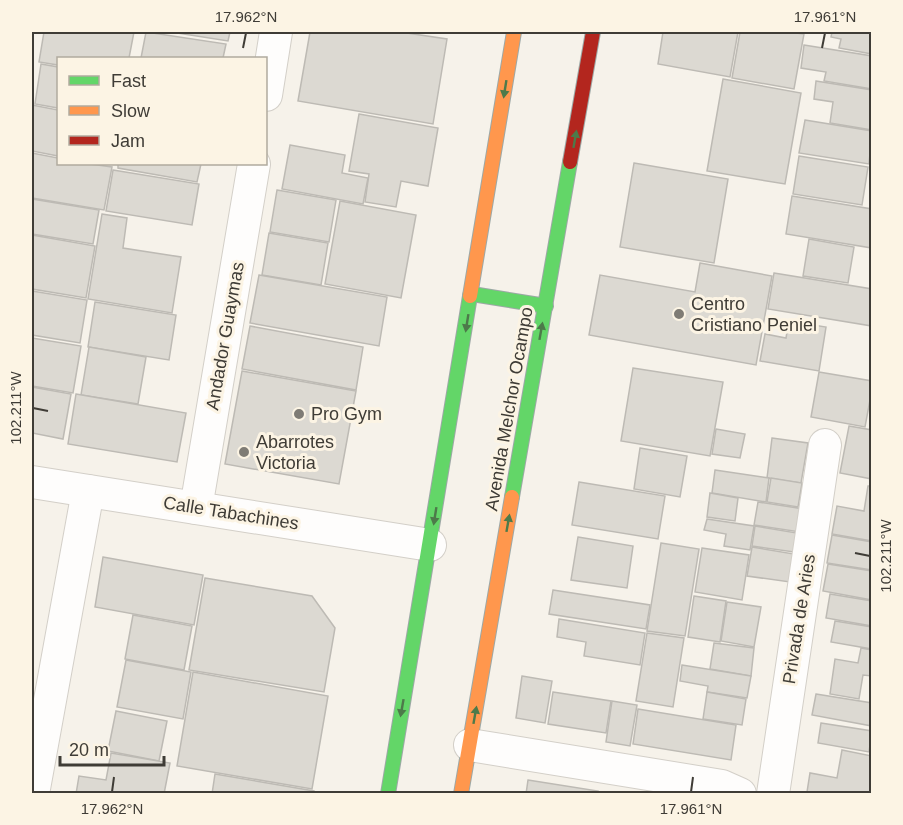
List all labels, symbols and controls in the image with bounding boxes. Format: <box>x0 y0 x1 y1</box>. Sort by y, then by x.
text: 17.962°N <box>215 8 277 25</box>
text: 17.961°N <box>794 8 856 25</box>
legend <box>57 57 267 165</box>
text: Fast <box>111 71 146 91</box>
one-way arrow <box>500 80 509 99</box>
text: Slow <box>111 101 151 121</box>
one-way arrow <box>570 129 579 148</box>
text: Jam <box>111 131 145 151</box>
street label: Andador Guaymas <box>202 260 248 412</box>
place label: Centro Cristiano Peniel <box>691 294 817 335</box>
street label: Avenida Melchor Ocampo <box>481 305 537 513</box>
marker: Centro Cristiano Peniel <box>672 307 686 321</box>
one-way arrow <box>462 314 471 333</box>
one-way arrow <box>537 321 546 340</box>
text: 102.211°W <box>7 371 24 445</box>
place label: Pro Gym <box>311 404 382 424</box>
marker: Pro Gym <box>292 407 306 421</box>
place label: Abarrotes Victoria <box>256 432 334 473</box>
marker: Abarrotes Victoria <box>237 445 251 459</box>
street label: Calle Tabachines <box>162 492 300 534</box>
one-way arrow <box>430 506 439 525</box>
one-way arrow <box>504 513 513 532</box>
text: 102.211°W <box>877 519 894 593</box>
street label: Privada de Aries <box>779 553 819 685</box>
one-way arrow <box>398 698 407 717</box>
one-way arrow <box>471 706 480 725</box>
scale bar <box>60 729 164 767</box>
text: 20 m <box>69 740 109 760</box>
text: 17.962°N <box>81 800 143 817</box>
text: 17.961°N <box>660 800 722 817</box>

